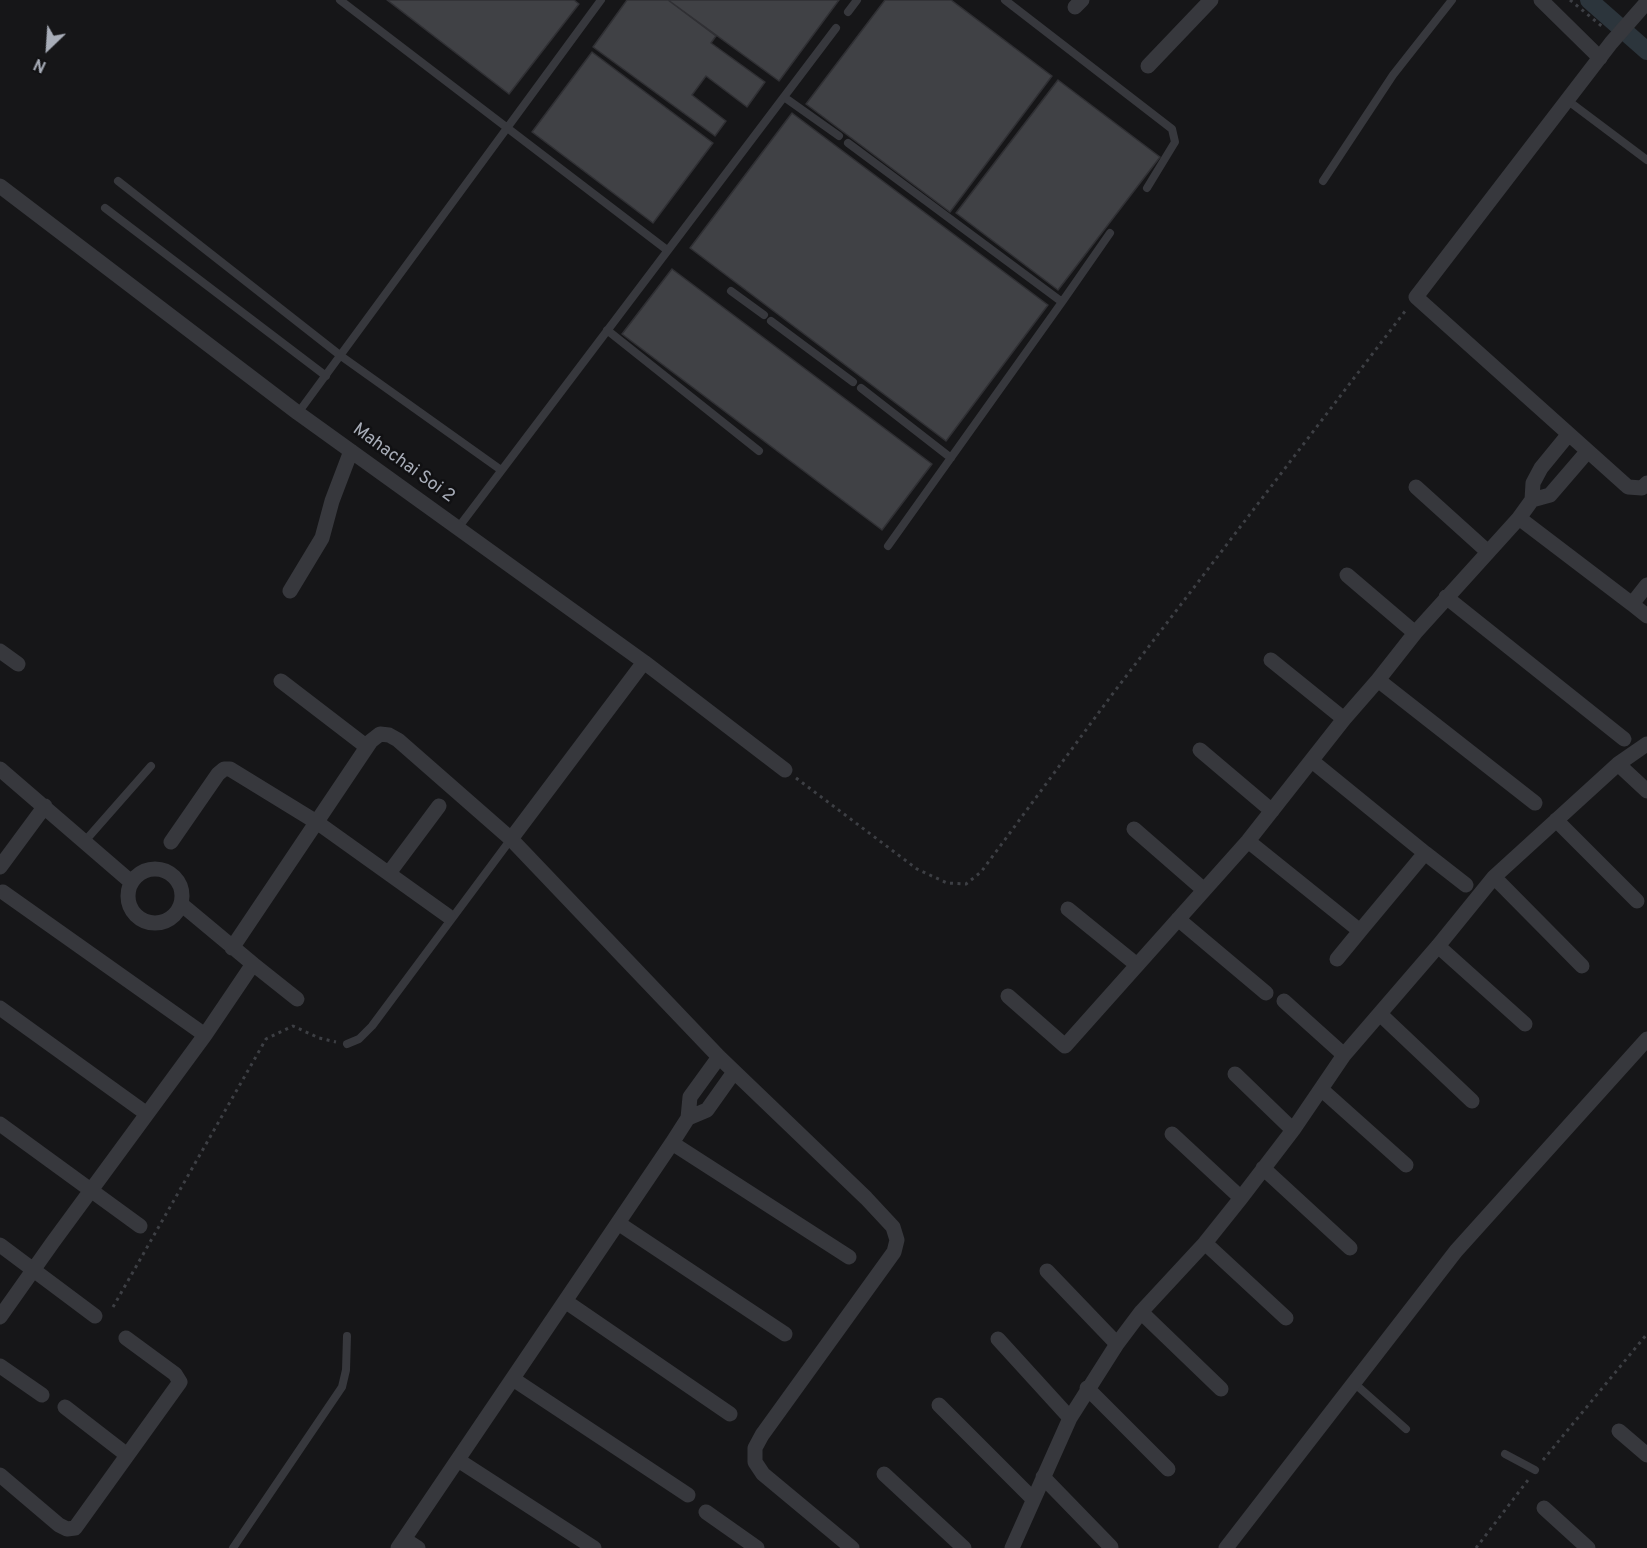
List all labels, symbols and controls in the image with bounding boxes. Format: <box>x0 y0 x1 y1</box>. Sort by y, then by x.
north arrow <box>18 18 78 78</box>
text: N <box>31 53 50 76</box>
street label: Mahachai Soi 2 <box>348 420 458 508</box>

